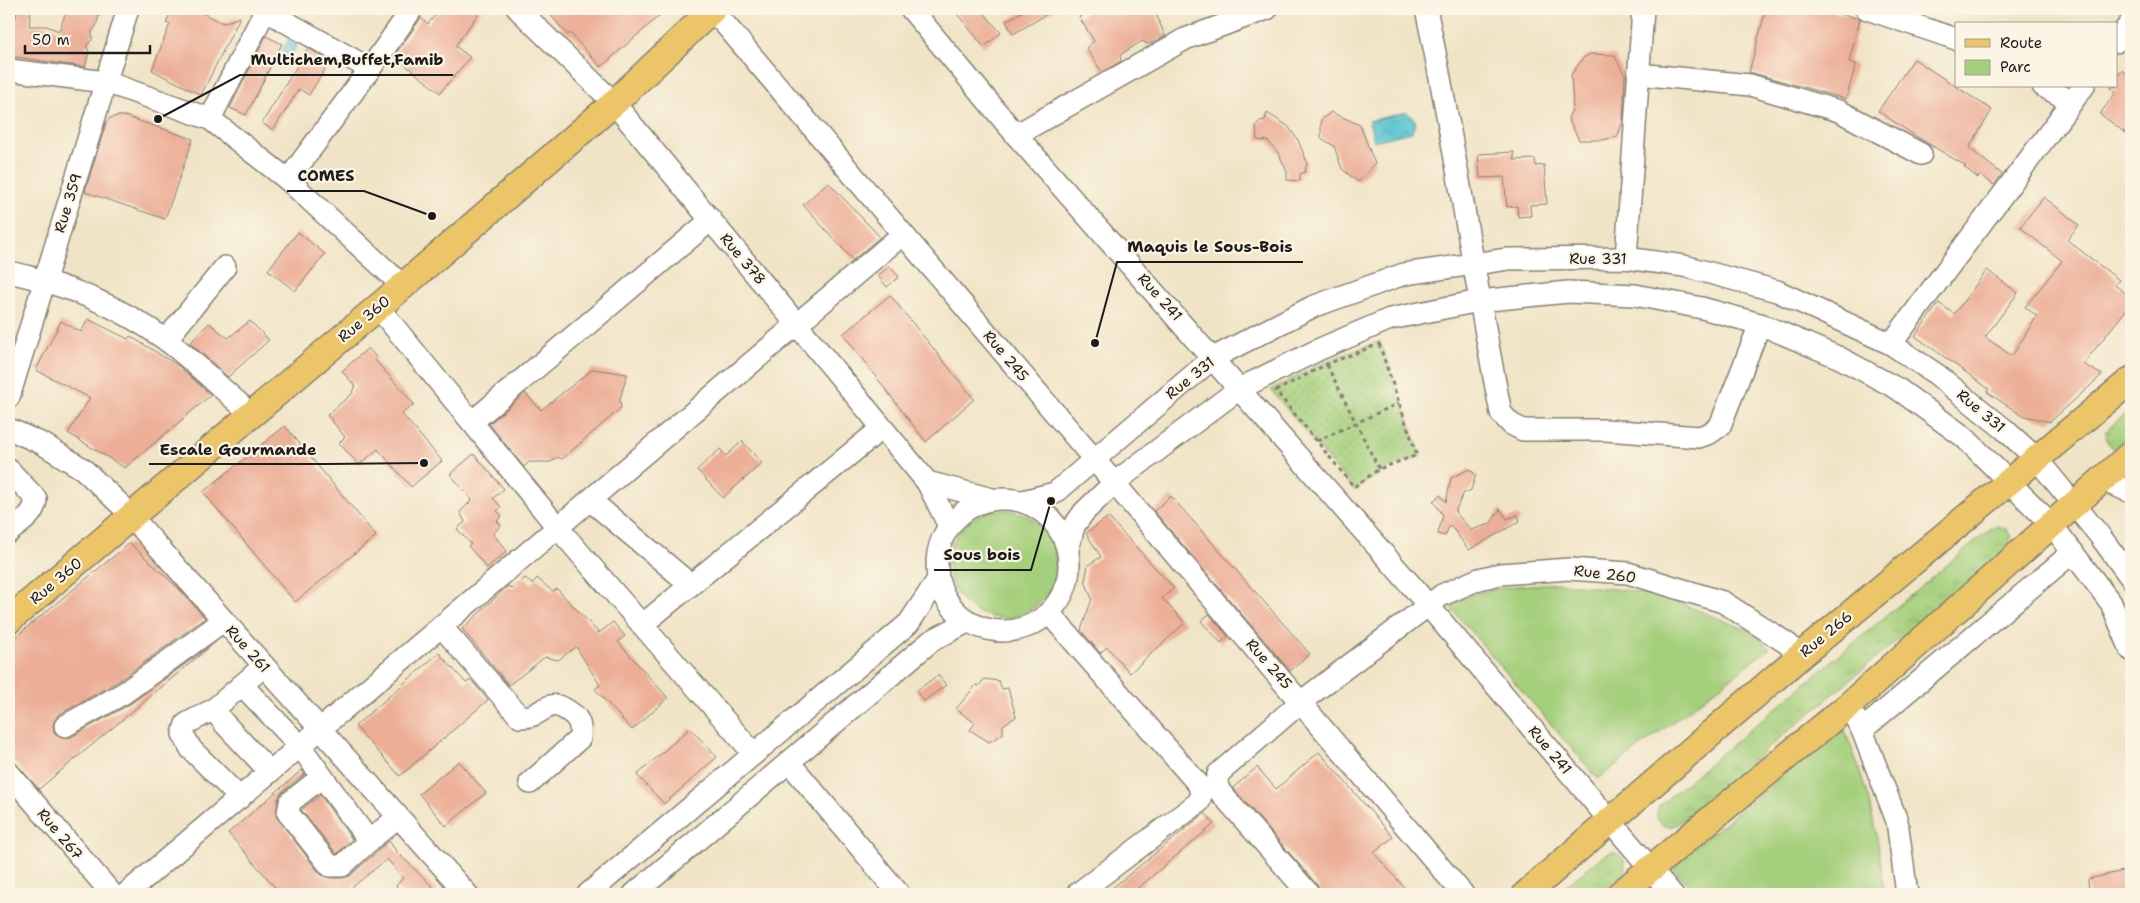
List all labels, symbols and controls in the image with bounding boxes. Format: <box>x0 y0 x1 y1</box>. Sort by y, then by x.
scale bar <box>25 22 150 54</box>
legend <box>1955 22 2118 88</box>
text: 50 m <box>32 30 70 50</box>
text: Route <box>2000 33 2042 53</box>
callout: Multichem,Buffet,Famib <box>240 44 453 75</box>
text: Multichem,Buffet,Famib <box>250 49 444 70</box>
text: Parc <box>2000 57 2031 77</box>
callout: COMES <box>287 160 364 191</box>
text: COMES <box>298 165 354 186</box>
street label: Rue 359 <box>49 171 87 235</box>
street label: Rue 378 <box>715 229 771 289</box>
callout: Maquis le Sous-Bois <box>1117 231 1303 262</box>
text: Maquis le Sous-Bois <box>1127 236 1293 257</box>
street label: Rue 331 <box>1569 249 1627 269</box>
street label: Rue 241 <box>1133 269 1187 325</box>
street label: Rue 360 <box>333 291 395 347</box>
street label: Rue 245 <box>979 326 1033 386</box>
street label: Rue 331 <box>1161 352 1219 404</box>
street label: Rue 331 <box>1952 385 2010 437</box>
callout: Escale Gourmande <box>149 433 326 464</box>
text: Escale Gourmande <box>160 439 317 460</box>
callout: Sous bois <box>934 539 1031 570</box>
text: Sous bois <box>943 544 1021 565</box>
street label: Rue 360 <box>25 553 87 609</box>
street label: Rue 260 <box>1573 560 1637 588</box>
street label: Rue 266 <box>1796 606 1856 662</box>
street label: Rue 261 <box>221 621 275 677</box>
street label: Rue 245 <box>1241 634 1297 694</box>
street label: Rue 241 <box>1524 721 1576 779</box>
street label: Rue 267 <box>33 804 87 864</box>

